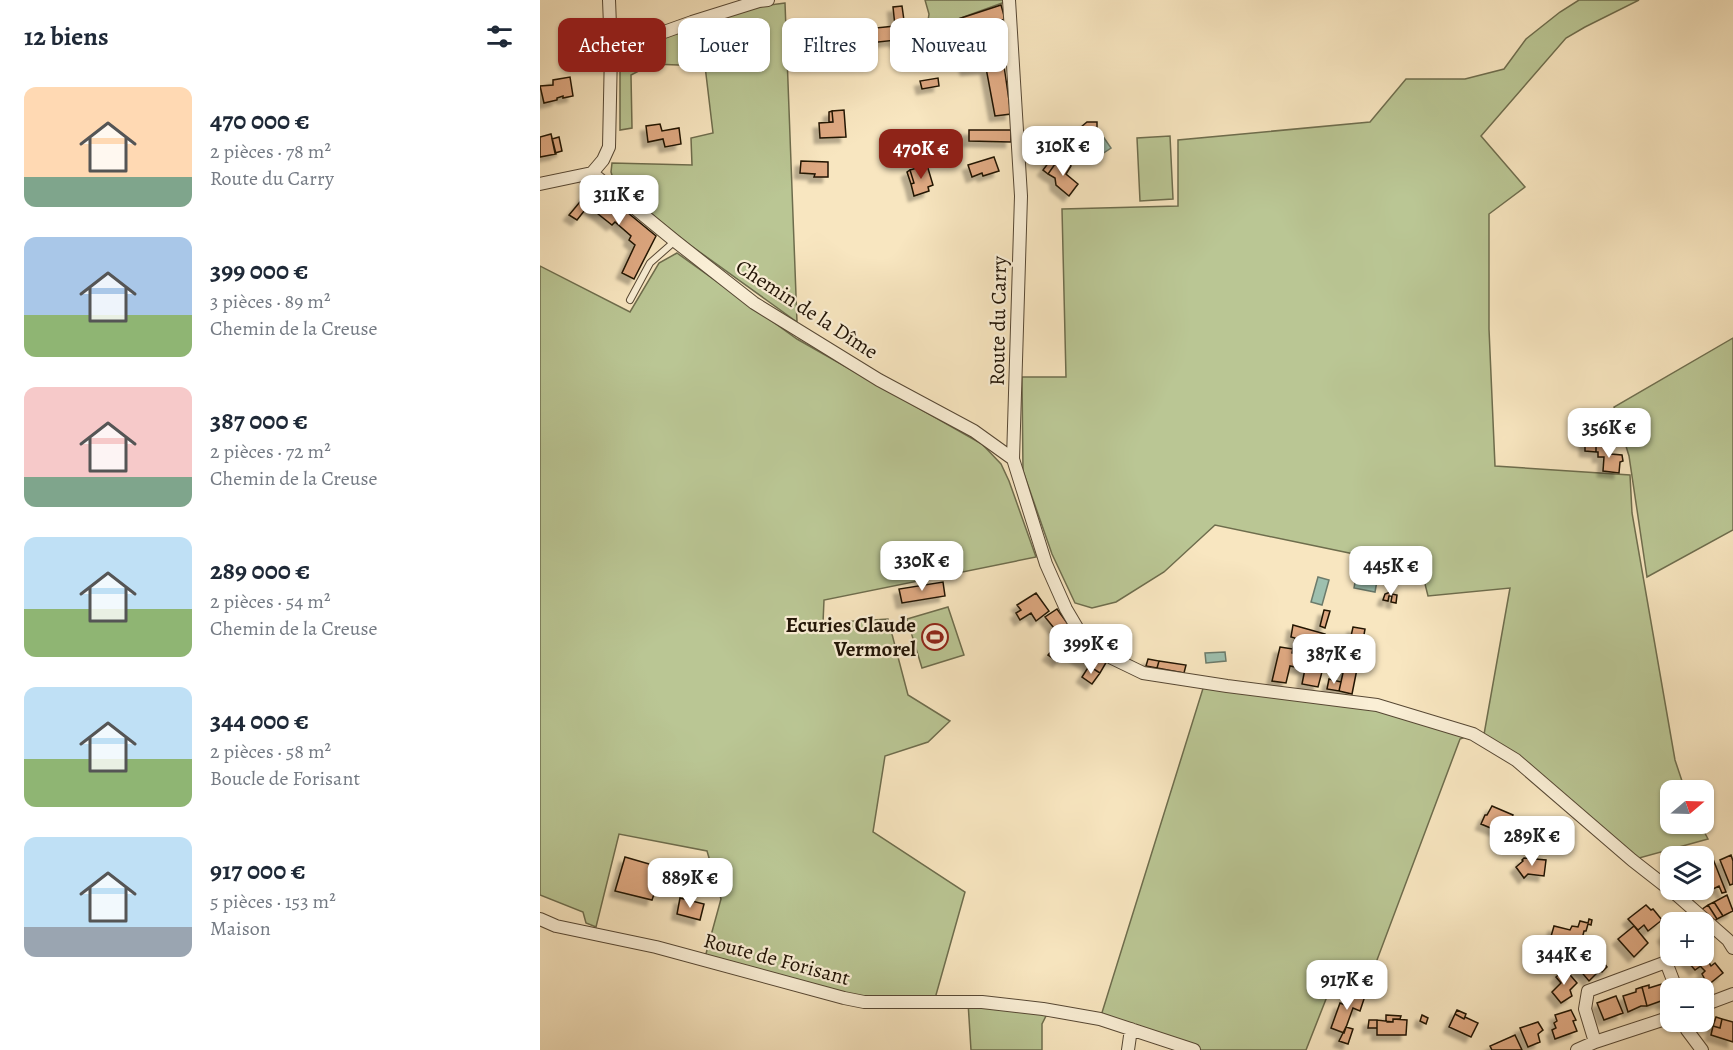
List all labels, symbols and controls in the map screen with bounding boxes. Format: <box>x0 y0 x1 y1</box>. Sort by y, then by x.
chip: Acheter <box>558 18 666 72</box>
chip: Louer <box>678 18 770 72</box>
chip: Filtres <box>782 18 878 72</box>
chip: Nouveau <box>890 18 1008 72</box>
text: 12 biens <box>24 19 109 54</box>
icon: filters <box>483 20 516 53</box>
text: 470 000 € <box>210 103 310 138</box>
icon: home <box>72 111 144 183</box>
pin: 310K € <box>1014 126 1112 177</box>
pin: 470K € <box>872 129 970 180</box>
text: 310K € <box>1036 132 1090 159</box>
text: 470K € <box>893 135 949 162</box>
text: 2 pièces · 78 m² <box>210 138 331 165</box>
text: Route du Carry <box>210 165 334 192</box>
pin: 311K € <box>570 175 668 226</box>
text: 311K € <box>593 181 645 208</box>
text: 399 000 € <box>210 253 308 288</box>
street label: Chemin de la Dîme <box>730 253 884 365</box>
street label: Route du Carry <box>983 255 1013 386</box>
icon: home <box>72 261 144 333</box>
text: 3 pièces · 89 m² <box>210 288 330 315</box>
text: Chemin de la Creuse <box>210 315 378 342</box>
text: 387 000 € <box>210 403 308 438</box>
pin: 356K € <box>1560 408 1658 459</box>
icon: home <box>72 411 144 483</box>
text: 356K € <box>1582 414 1636 441</box>
text: 2 pièces · 72 m² <box>210 438 331 465</box>
text: Chemin de la Creuse <box>210 465 378 492</box>
pin: 330K € <box>873 541 971 592</box>
pin: 445K € <box>1342 546 1440 597</box>
text: 330K € <box>894 547 950 574</box>
text: 445K € <box>1363 552 1419 579</box>
text: 289 000 € <box>210 553 310 588</box>
icon: home <box>72 561 144 633</box>
text: 2 pièces · 54 m² <box>210 588 331 615</box>
place label: Ecuries Claude Vermorel <box>786 611 916 663</box>
text: Chemin de la Creuse <box>210 615 378 642</box>
sports icon: Ecuries Claude Vermorel <box>920 622 950 652</box>
pin: 399K € <box>1042 624 1140 675</box>
text: 399K € <box>1063 630 1119 657</box>
pin: 387K € <box>1285 634 1383 685</box>
text: 387K € <box>1307 640 1361 667</box>
text: 344 000 € <box>210 703 309 738</box>
icon: home <box>72 711 144 783</box>
text: 2 pièces · 58 m² <box>210 738 331 765</box>
text: Boucle de Forisant <box>210 765 360 792</box>
north arrow <box>1660 780 1714 834</box>
map controls <box>1660 780 1714 1032</box>
pin: 289K € <box>1483 816 1581 867</box>
text: 289K € <box>1504 822 1560 849</box>
button: layers <box>1660 846 1714 900</box>
text: 917 000 € <box>210 853 306 888</box>
pin: 889K € <box>641 858 739 909</box>
icon: home <box>72 861 144 933</box>
text: 889K € <box>662 864 718 891</box>
text: 5 pièces · 153 m² <box>210 888 336 915</box>
button: + <box>1660 912 1714 966</box>
text: Maison <box>210 915 271 942</box>
street label: Route de Forisant <box>701 926 853 992</box>
pin: 344K € <box>1515 935 1613 986</box>
text: 344K € <box>1536 941 1592 968</box>
pin: 917K € <box>1298 960 1396 1011</box>
text: 917K € <box>1320 966 1374 993</box>
button: − <box>1660 978 1714 1032</box>

